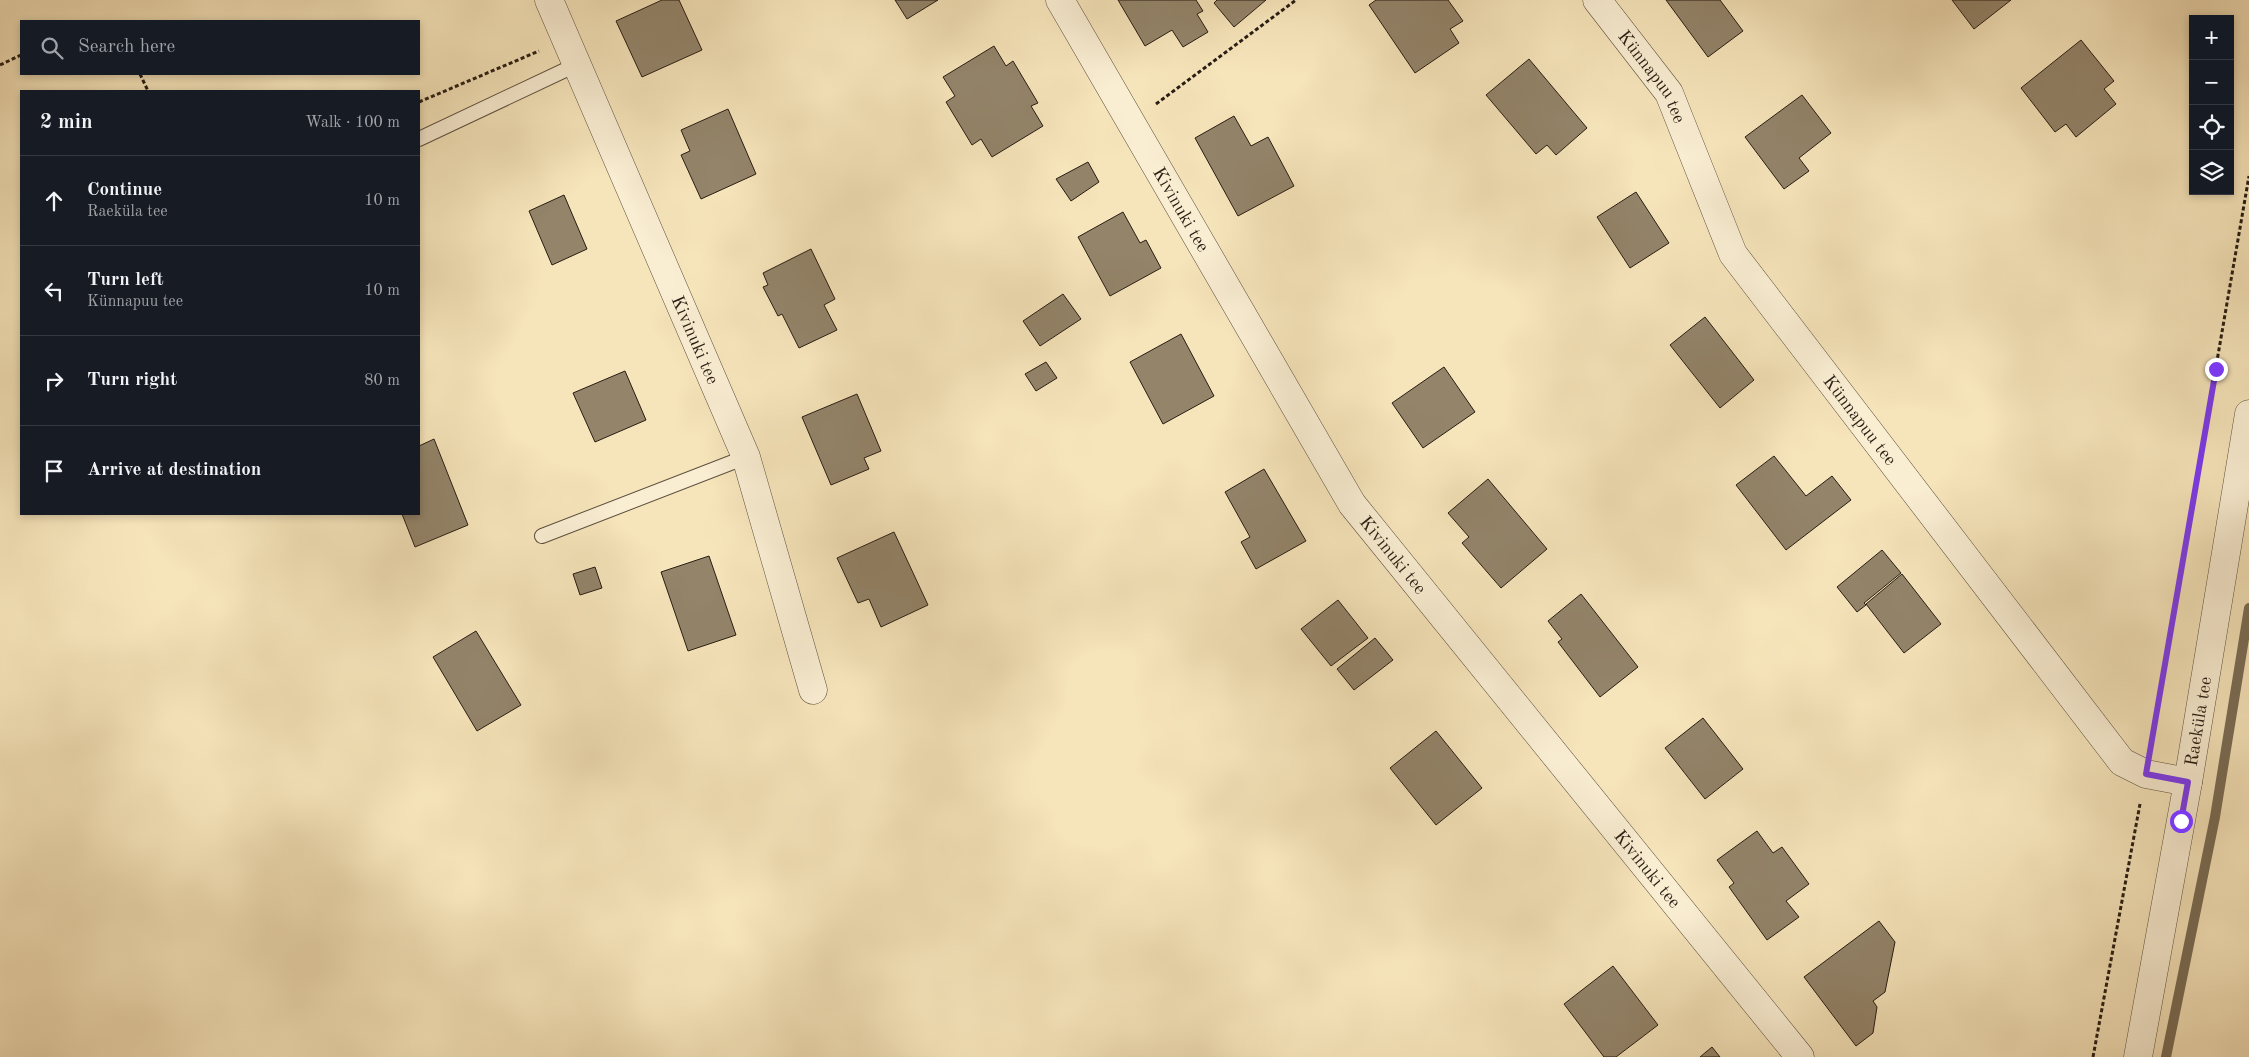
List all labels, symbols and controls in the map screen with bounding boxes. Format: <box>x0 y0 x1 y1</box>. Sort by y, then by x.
map controls <box>2189 15 2234 195</box>
button: + <box>2189 15 2234 60</box>
search box <box>20 20 420 75</box>
street label: Künnapuu tee <box>1614 27 1688 126</box>
icon: search <box>38 34 66 62</box>
text: Search here <box>78 38 175 57</box>
button: − <box>2189 60 2234 105</box>
button: locate <box>2189 105 2234 150</box>
text: 2 min <box>40 112 93 133</box>
text: Walk · 100 m <box>305 115 400 131</box>
button: layers <box>2189 150 2234 195</box>
street label: Kivinuki tee <box>1149 165 1212 255</box>
text: Continue <box>87 181 162 200</box>
icon: ahead <box>40 187 68 215</box>
text: 10 m <box>364 193 400 209</box>
text: Raeküla tee <box>87 204 168 220</box>
text: Turn left <box>87 271 164 290</box>
icon: left <box>40 277 68 305</box>
text: 10 m <box>364 283 400 299</box>
street label: Kivinuki tee <box>668 293 722 387</box>
text: Künnapuu tee <box>87 294 183 310</box>
route end <box>2205 358 2228 381</box>
icon: right <box>40 367 68 395</box>
text: Turn right <box>87 371 177 390</box>
street label: Künnapuu tee <box>1819 372 1899 469</box>
text: 80 m <box>364 373 400 389</box>
icon: arrive <box>40 457 68 485</box>
text: Arrive at destination <box>87 461 261 480</box>
street label: Kivinuki tee <box>1356 513 1429 598</box>
street label: Raeküla tee <box>2183 675 2215 768</box>
route start <box>2170 810 2193 833</box>
street label: Kivinuki tee <box>1610 827 1683 912</box>

